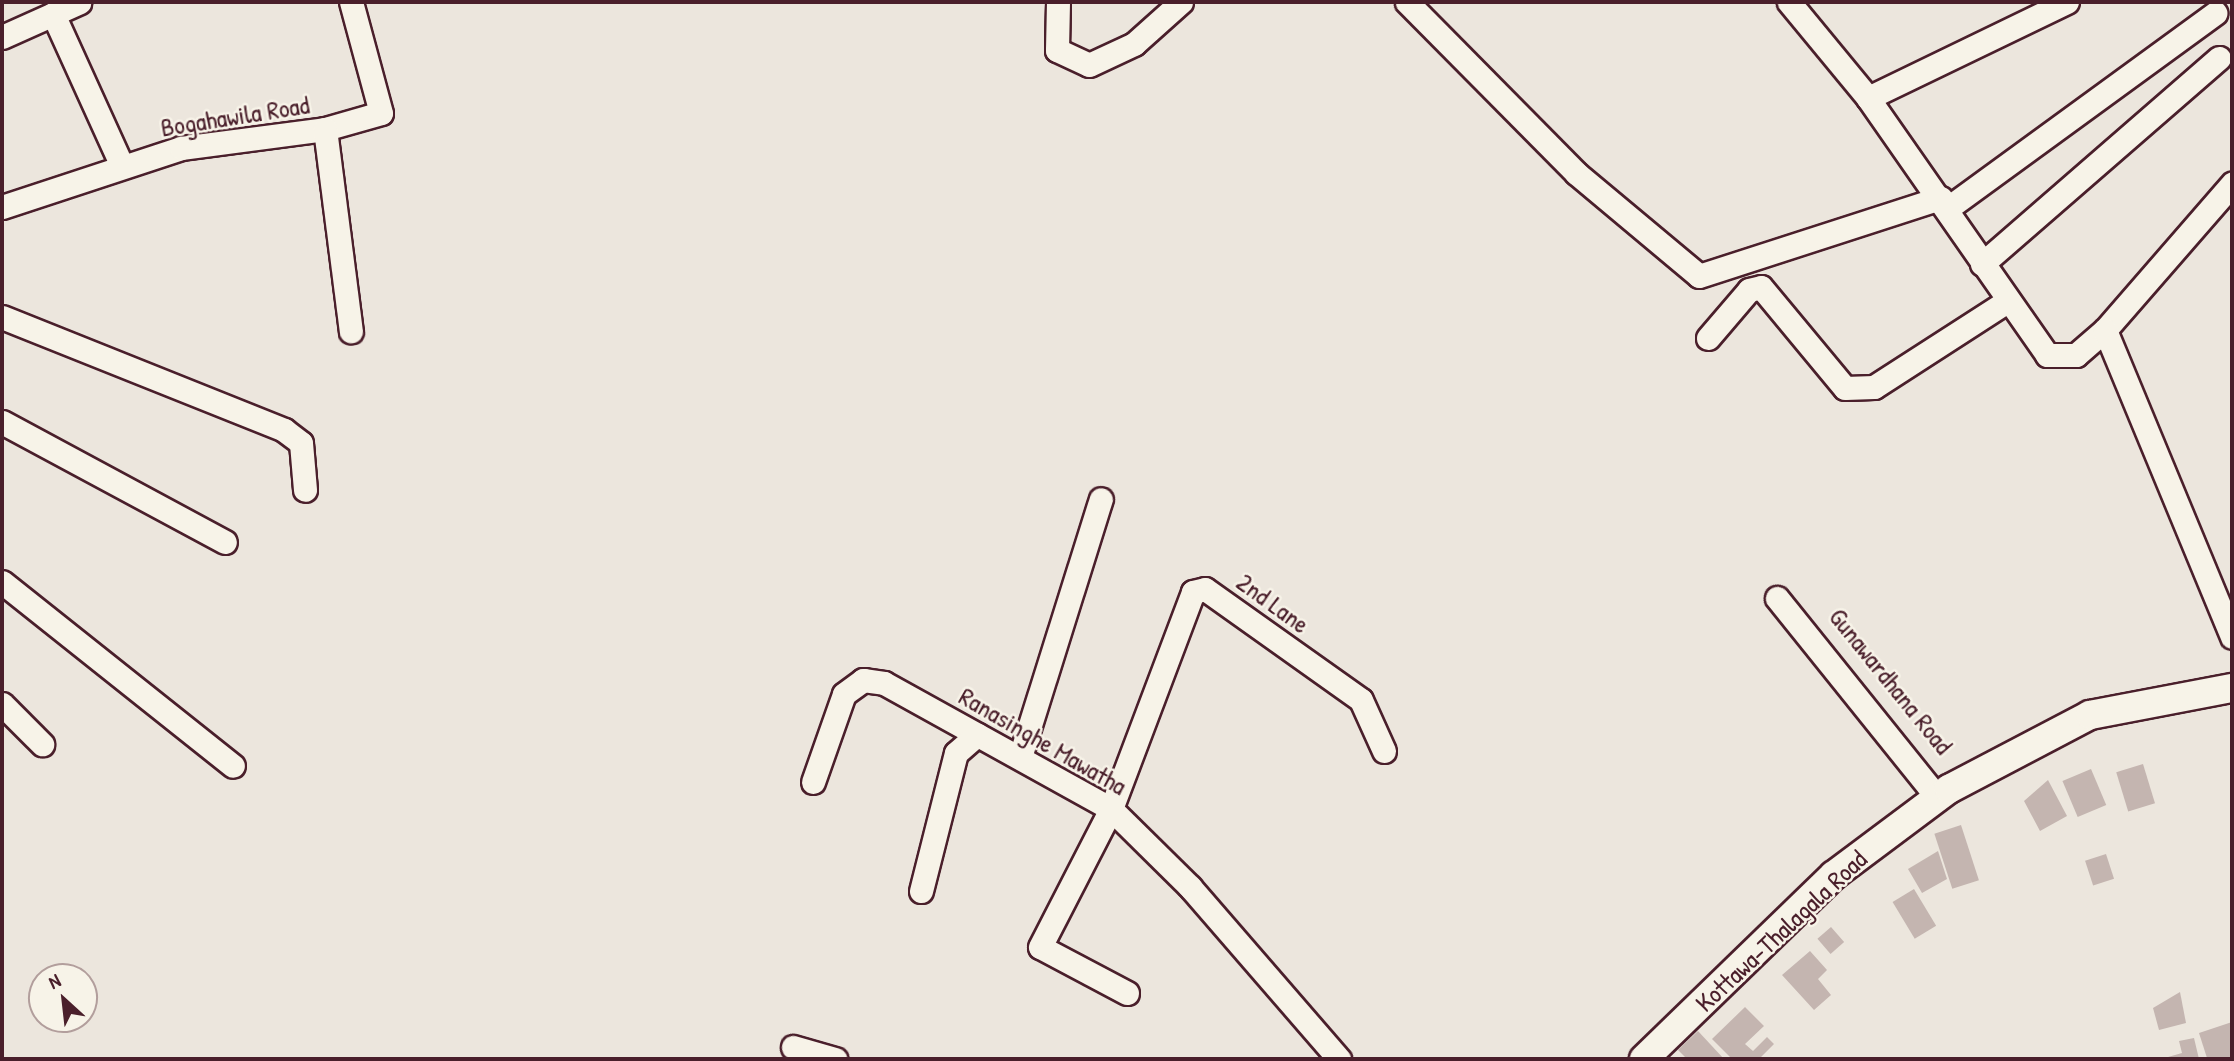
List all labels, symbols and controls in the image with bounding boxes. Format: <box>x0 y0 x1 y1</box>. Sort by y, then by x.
street label: Bogahawila Road <box>158 89 312 143</box>
street label: 2nd Lane <box>1231 566 1315 640</box>
street label: Gunawardhana Road <box>1823 602 1959 760</box>
street label: Ranasinghe Mawatha <box>954 680 1132 802</box>
street label: Kottawa-Thalagala Road <box>1689 844 1873 1018</box>
north arrow <box>28 963 98 1033</box>
text: N <box>44 967 65 995</box>

